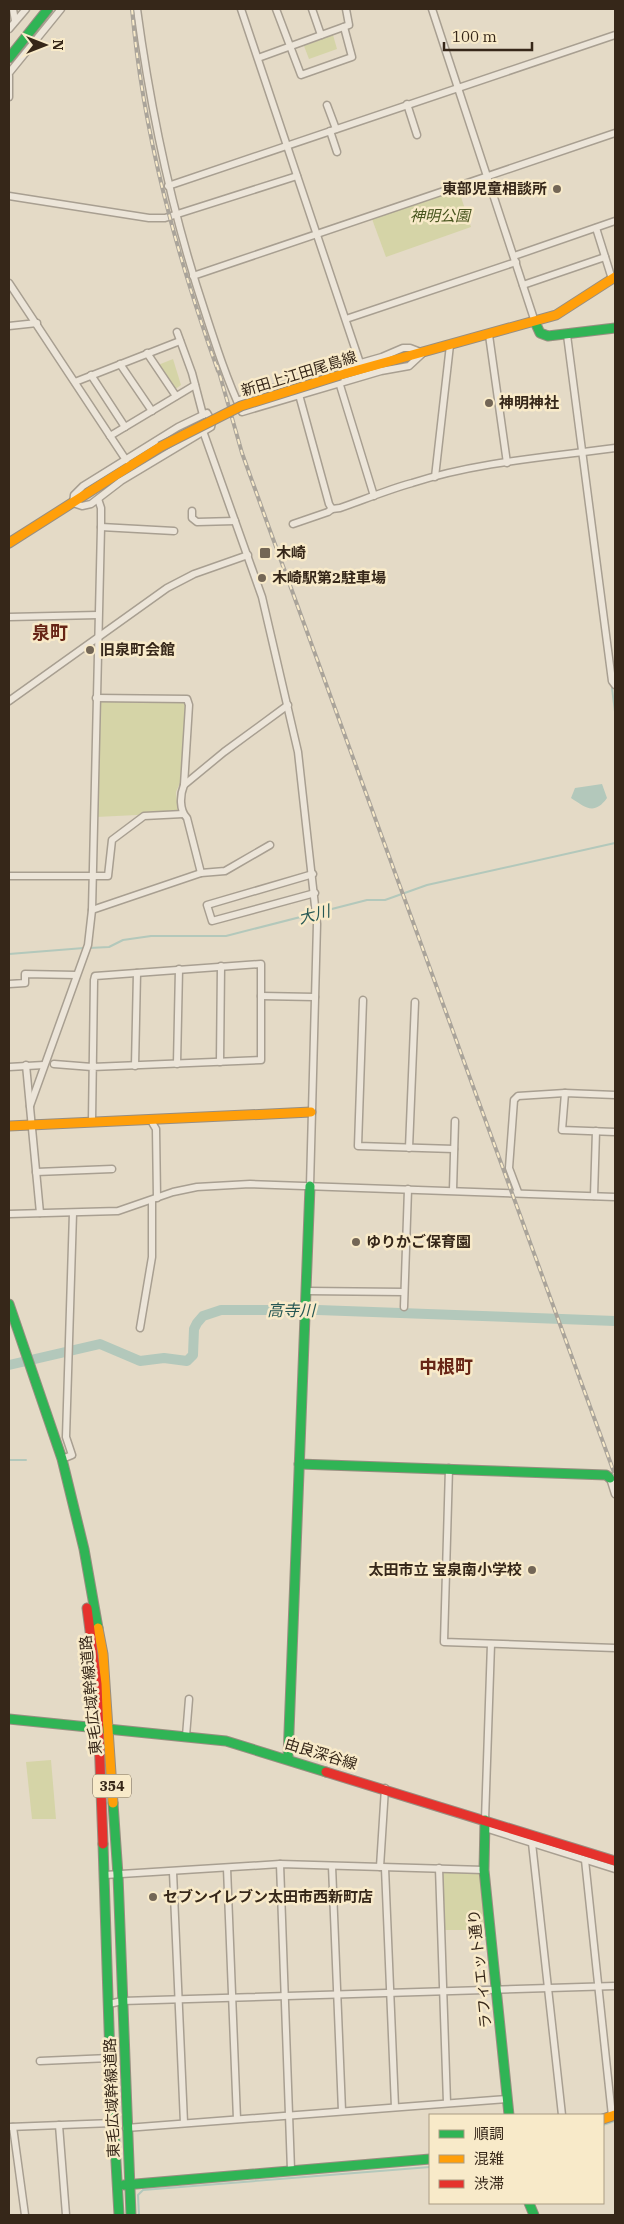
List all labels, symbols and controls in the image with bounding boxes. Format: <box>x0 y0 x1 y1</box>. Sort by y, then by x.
north arrow <box>20 20 70 70</box>
scale bar <box>444 20 532 52</box>
text: 100 m <box>452 27 497 46</box>
text: N <box>49 39 67 51</box>
place label: 東部児童相談所 <box>442 179 547 198</box>
marker: 東部児童相談所 <box>551 183 563 195</box>
park label: 神明公園 <box>410 206 472 225</box>
street label: 新田上江田尾島線 <box>239 347 359 400</box>
place label: 神明神社 <box>498 393 559 412</box>
marker: 神明神社 <box>483 397 495 409</box>
place label: 木崎 <box>276 543 306 562</box>
marker: 木崎 <box>258 546 272 560</box>
place label: 木崎駅第2駐車場 <box>272 568 386 587</box>
marker: 木崎駅第2駐車場 <box>256 572 268 584</box>
district label: 泉町 <box>32 621 68 644</box>
place label: 旧泉町会館 <box>100 640 175 659</box>
marker: 旧泉町会館 <box>84 644 96 656</box>
water label: 大川 <box>296 900 334 928</box>
place label: ゆりかご保育園 <box>366 1232 471 1251</box>
marker: ゆりかご保育園 <box>350 1236 362 1248</box>
water label: 高寺川 <box>267 1300 317 1320</box>
district label: 中根町 <box>419 1355 473 1378</box>
place label: 太田市立 宝泉南小学校 <box>369 1560 522 1579</box>
marker: 太田市立 宝泉南小学校 <box>526 1564 538 1576</box>
street label: 東毛広域幹線道路 <box>76 1634 105 1756</box>
street label: 由良深谷線 <box>282 1733 360 1774</box>
road number: 354 <box>93 1774 131 1798</box>
place label: セブンイレブン太田市西新町店 <box>163 1887 373 1906</box>
marker: セブンイレブン太田市西新町店 <box>147 1891 159 1903</box>
street label: ラフィエット通り <box>464 1909 495 2030</box>
street label: 東毛広域幹線道路 <box>100 2038 123 2158</box>
legend <box>429 2114 604 2204</box>
text: 順調 <box>474 2124 504 2143</box>
text: 混雑 <box>474 2149 504 2168</box>
text: 渋滞 <box>474 2174 504 2193</box>

